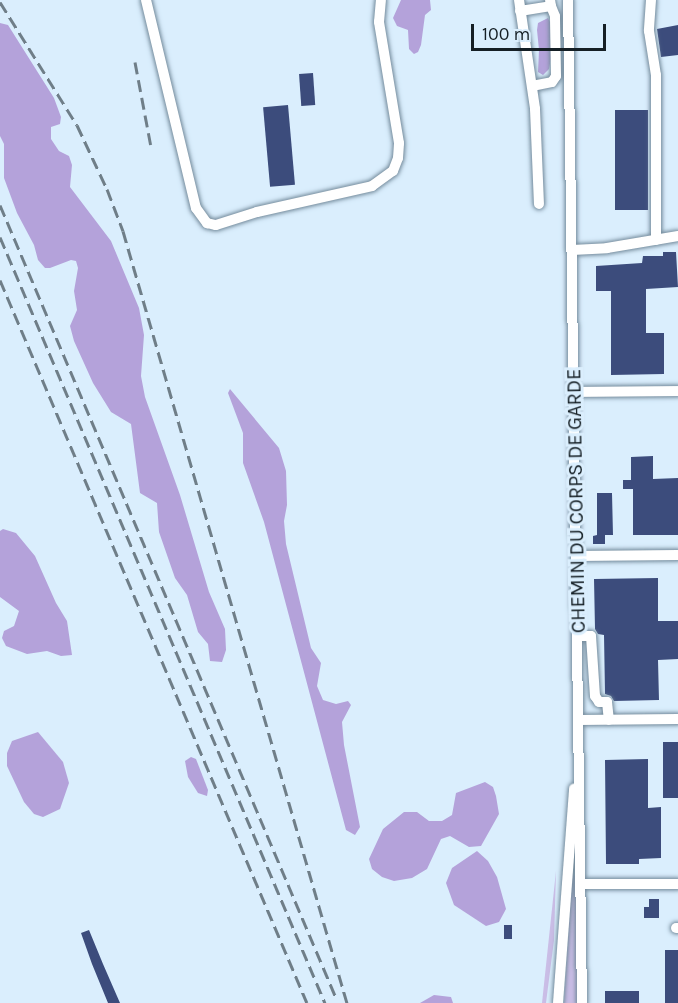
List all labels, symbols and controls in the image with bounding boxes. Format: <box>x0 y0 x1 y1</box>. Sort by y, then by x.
scale bar <box>474 12 609 50</box>
text: 100 m <box>482 23 530 45</box>
street label: CHEMIN DU CORPS DE GARDE <box>562 369 590 633</box>

